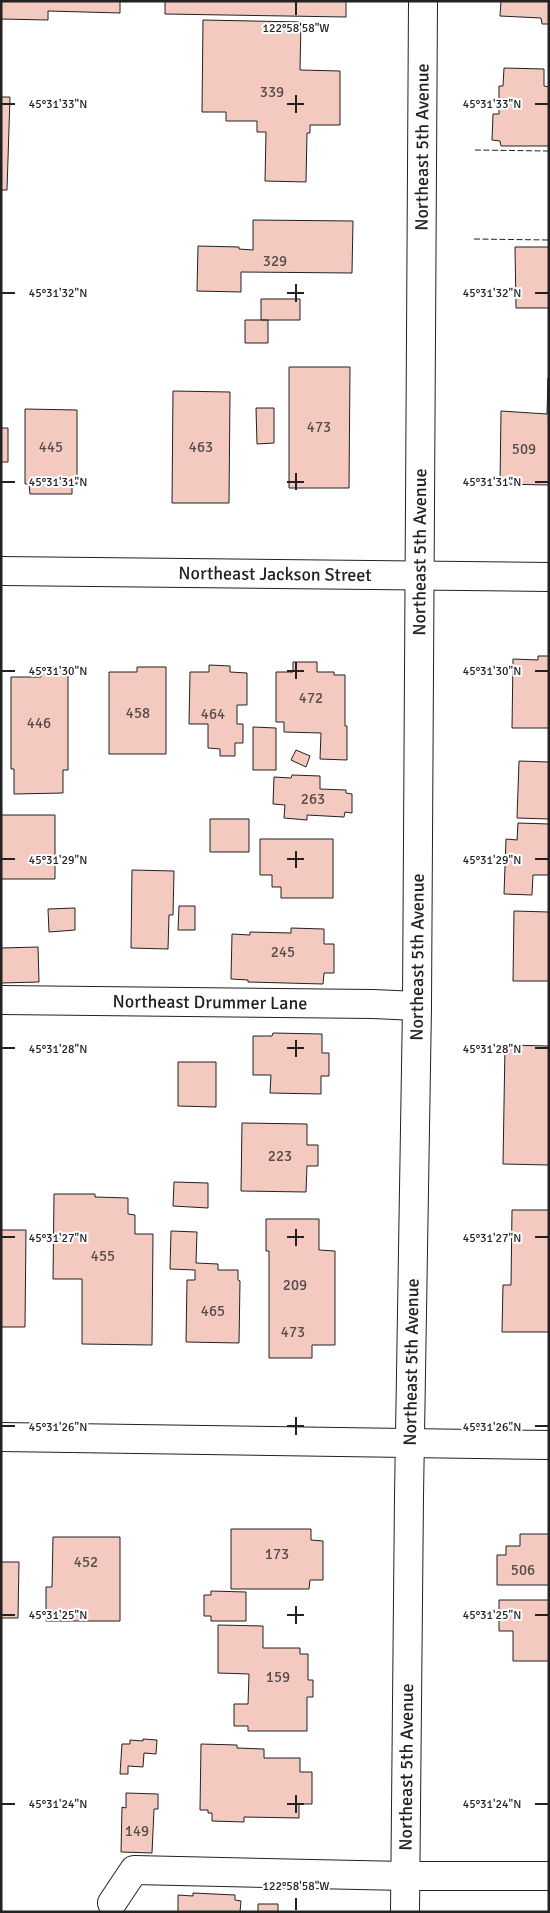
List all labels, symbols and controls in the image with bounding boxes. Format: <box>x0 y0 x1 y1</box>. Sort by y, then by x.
text: 122°58'58"W <box>262 21 330 36</box>
street label: Northeast 5th Avenue <box>411 63 434 231</box>
house number: 339 <box>260 83 284 101</box>
text: 45°31'33"N <box>29 97 87 112</box>
text: 45°31'33"N <box>463 97 521 112</box>
house number: 329 <box>263 252 287 270</box>
text: 45°31'32"N <box>29 286 87 301</box>
text: 45°31'32"N <box>463 286 521 301</box>
house number: 473 <box>307 418 331 436</box>
house number: 445 <box>39 438 63 456</box>
house number: 463 <box>189 438 213 456</box>
house number: 509 <box>512 440 536 458</box>
street label: Northeast 5th Avenue <box>408 468 431 636</box>
text: 45°31'31"N <box>29 475 87 490</box>
text: 45°31'31"N <box>463 475 521 490</box>
street label: Northeast Jackson Street <box>178 562 372 586</box>
text: 45°31'30"N <box>29 664 87 679</box>
text: 45°31'30"N <box>463 664 521 679</box>
house number: 472 <box>299 689 323 707</box>
house number: 458 <box>126 704 150 722</box>
house number: 464 <box>201 705 225 723</box>
house number: 446 <box>27 714 51 732</box>
house number: 263 <box>301 790 325 808</box>
text: 45°31'29"N <box>29 853 87 868</box>
text: 45°31'29"N <box>463 853 521 868</box>
street label: Northeast 5th Avenue <box>405 873 429 1041</box>
house number: 245 <box>271 943 295 961</box>
street label: Northeast Drummer Lane <box>113 990 307 1014</box>
text: 45°31'28"N <box>29 1042 87 1057</box>
text: 45°31'28"N <box>463 1042 521 1057</box>
house number: 223 <box>268 1147 292 1165</box>
text: 45°31'27"N <box>29 1231 87 1246</box>
text: 45°31'27"N <box>463 1231 521 1246</box>
house number: 455 <box>91 1247 115 1265</box>
house number: 209 <box>283 1276 307 1294</box>
street label: Northeast 5th Avenue <box>399 1278 424 1446</box>
house number: 465 <box>201 1302 225 1320</box>
house number: 473 <box>281 1323 305 1341</box>
text: 45°31'26"N <box>29 1420 87 1435</box>
text: 45°31'26"N <box>463 1420 521 1435</box>
house number: 173 <box>265 1545 289 1563</box>
house number: 452 <box>74 1553 98 1571</box>
house number: 506 <box>511 1561 535 1579</box>
text: 45°31'25"N <box>29 1608 87 1623</box>
text: 45°31'25"N <box>463 1608 521 1623</box>
house number: 159 <box>266 1668 290 1686</box>
street label: Northeast 5th Avenue <box>395 1683 418 1851</box>
text: 45°31'24"N <box>29 1797 87 1812</box>
text: 45°31'24"N <box>463 1797 521 1812</box>
house number: 149 <box>125 1822 149 1840</box>
text: 122°58'58"W <box>262 1879 330 1894</box>

